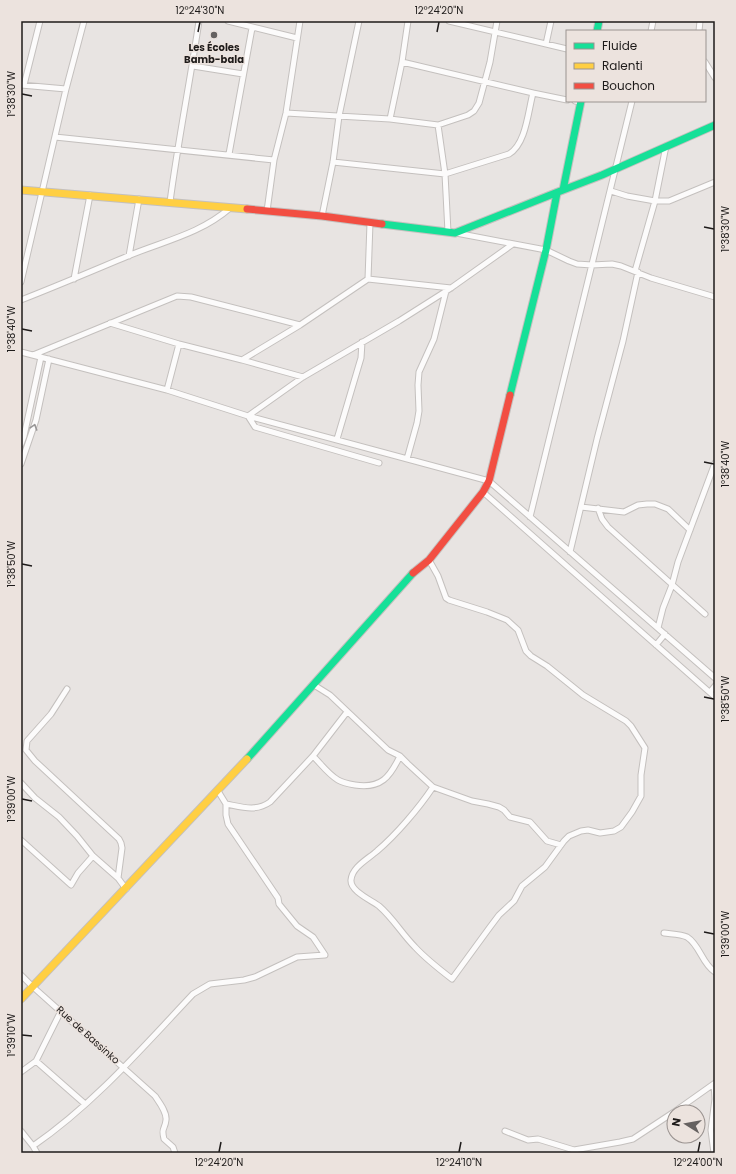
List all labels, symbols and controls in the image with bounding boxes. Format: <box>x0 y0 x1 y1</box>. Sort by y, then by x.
text: 12°24'30"N <box>176 3 224 18</box>
text: 12°24'20"N <box>415 3 463 18</box>
marker: Les Écoles Bamb-bala <box>209 30 219 40</box>
legend <box>566 30 706 102</box>
text: Fluide <box>602 37 637 54</box>
place label: Les Écoles Bamb-bala <box>184 40 244 67</box>
text: Ralenti <box>602 57 643 74</box>
text: 1°38'30"W <box>4 71 19 117</box>
text: Bouchon <box>602 77 655 94</box>
text: 1°38'30"W <box>718 206 733 252</box>
text: 1°38'40"W <box>4 306 19 352</box>
one-way arrow <box>29 424 38 431</box>
text: 1°38'40"W <box>718 441 733 487</box>
text: 1°38'50"W <box>4 541 19 587</box>
text: 1°38'50"W <box>718 676 733 722</box>
text: 1°39'00"W <box>4 776 19 822</box>
text: 1°39'00"W <box>718 911 733 957</box>
street label: Rue de Bassinko <box>53 1002 123 1068</box>
text: 1°39'10"W <box>4 1013 19 1057</box>
north arrow <box>666 1104 706 1144</box>
text: N <box>668 1117 685 1128</box>
text: 12°24'20"N <box>195 1155 243 1170</box>
text: 12°24'10"N <box>436 1155 482 1170</box>
text: 12°24'00"N <box>673 1155 723 1170</box>

